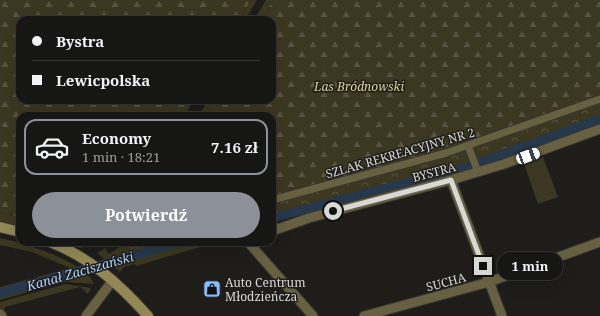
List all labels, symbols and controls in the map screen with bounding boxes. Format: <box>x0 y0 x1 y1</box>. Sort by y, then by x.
text: Bystra <box>56 31 104 51</box>
text: Lewicpolska <box>56 70 150 90</box>
park label: Las Bródnowski <box>313 78 404 95</box>
street label: SZLAK REKREACYJNY NR 2 <box>324 124 476 182</box>
text: Economy <box>82 128 151 148</box>
icon: car <box>34 129 70 165</box>
text: 7.16 zł <box>211 137 258 157</box>
car <box>515 146 541 166</box>
text: 1 min · 18:21 <box>82 148 160 166</box>
street label: BYSTRA <box>410 158 458 186</box>
button: Potwierdź <box>32 192 260 238</box>
route start <box>324 202 342 220</box>
water label: Kanał Zaciszański <box>23 247 136 295</box>
callout: 1 min <box>497 252 563 280</box>
route end <box>474 257 492 275</box>
text: 1 min <box>512 257 548 275</box>
street label: SUCHA <box>424 268 468 295</box>
place label: Auto Centrum Młodzieńcza <box>225 274 305 305</box>
shop icon: Auto Centrum Młodzieńcza <box>202 279 222 299</box>

